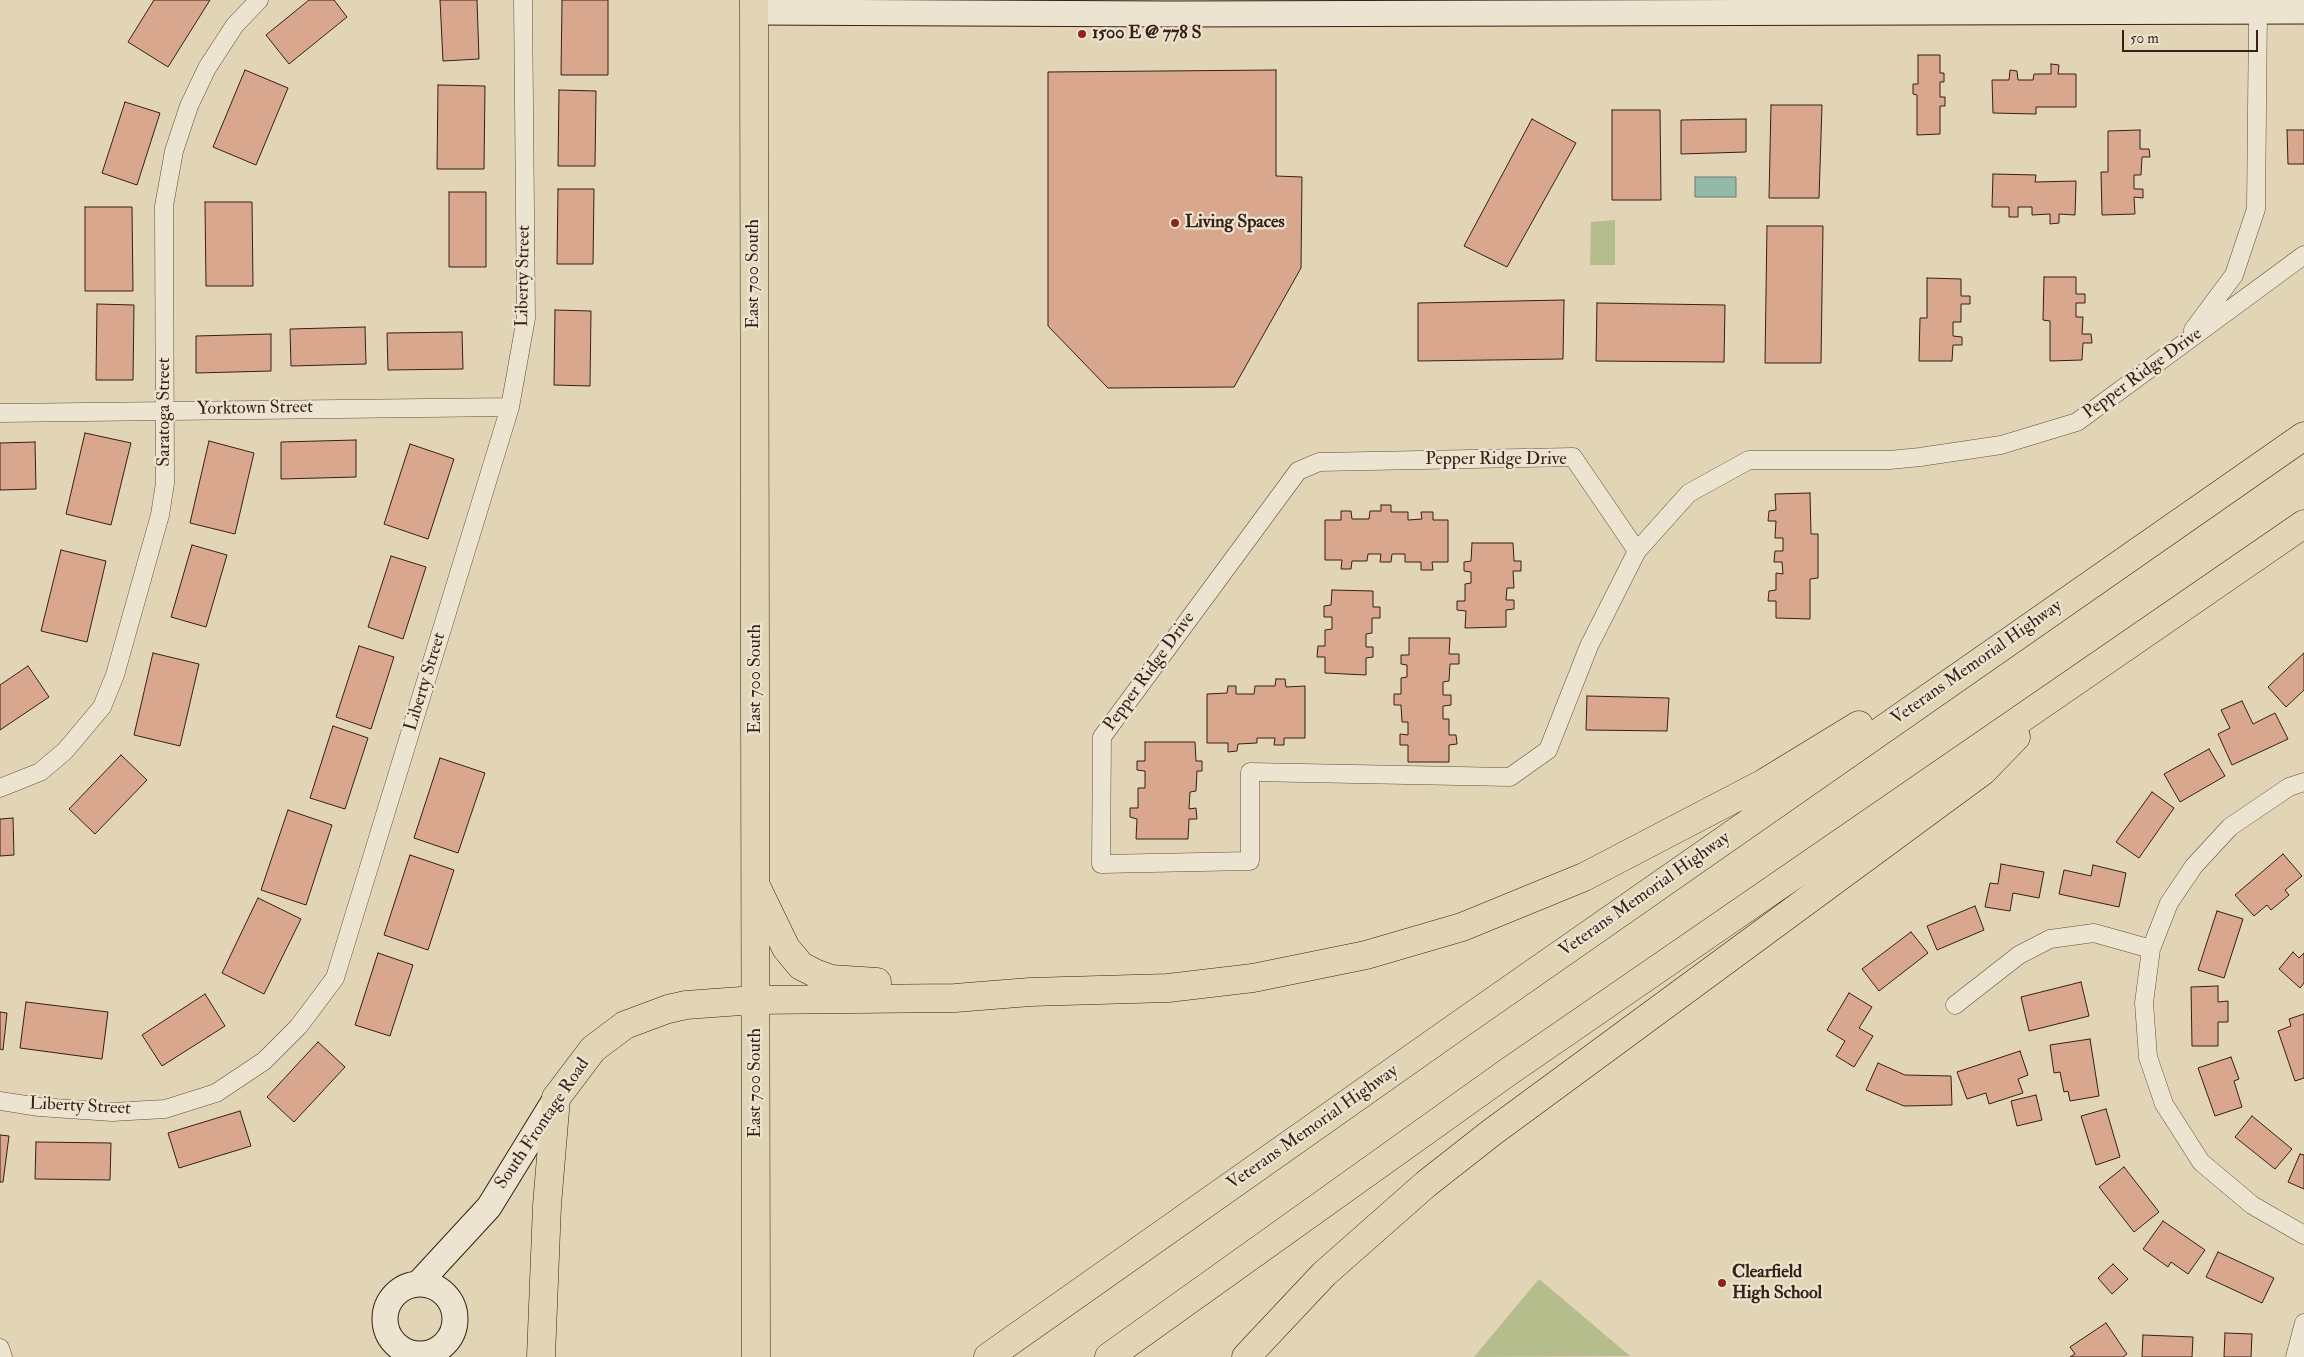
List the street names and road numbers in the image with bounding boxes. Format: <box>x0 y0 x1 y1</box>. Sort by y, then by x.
street label: East 700 South <box>743 219 765 329</box>
street label: Liberty Street <box>512 225 536 327</box>
street label: Pepper Ridge Drive <box>2079 324 2207 424</box>
street label: Saratoga Street <box>154 357 176 467</box>
street label: Yorktown Street <box>197 397 313 421</box>
street label: Pepper Ridge Drive <box>1425 449 1567 471</box>
street label: Veterans Memorial Highway <box>1887 596 2067 730</box>
street label: Pepper Ridge Drive <box>1100 608 1200 736</box>
street label: East 700 South <box>745 624 767 734</box>
street label: Liberty Street <box>401 630 451 734</box>
street label: Veterans Memorial Highway <box>1555 828 1735 962</box>
street label: East 700 South <box>745 1028 767 1138</box>
street label: South Frontage Road <box>491 1054 595 1194</box>
street label: Veterans Memorial Highway <box>1223 1061 1403 1195</box>
street label: Liberty Street <box>29 1094 131 1120</box>

